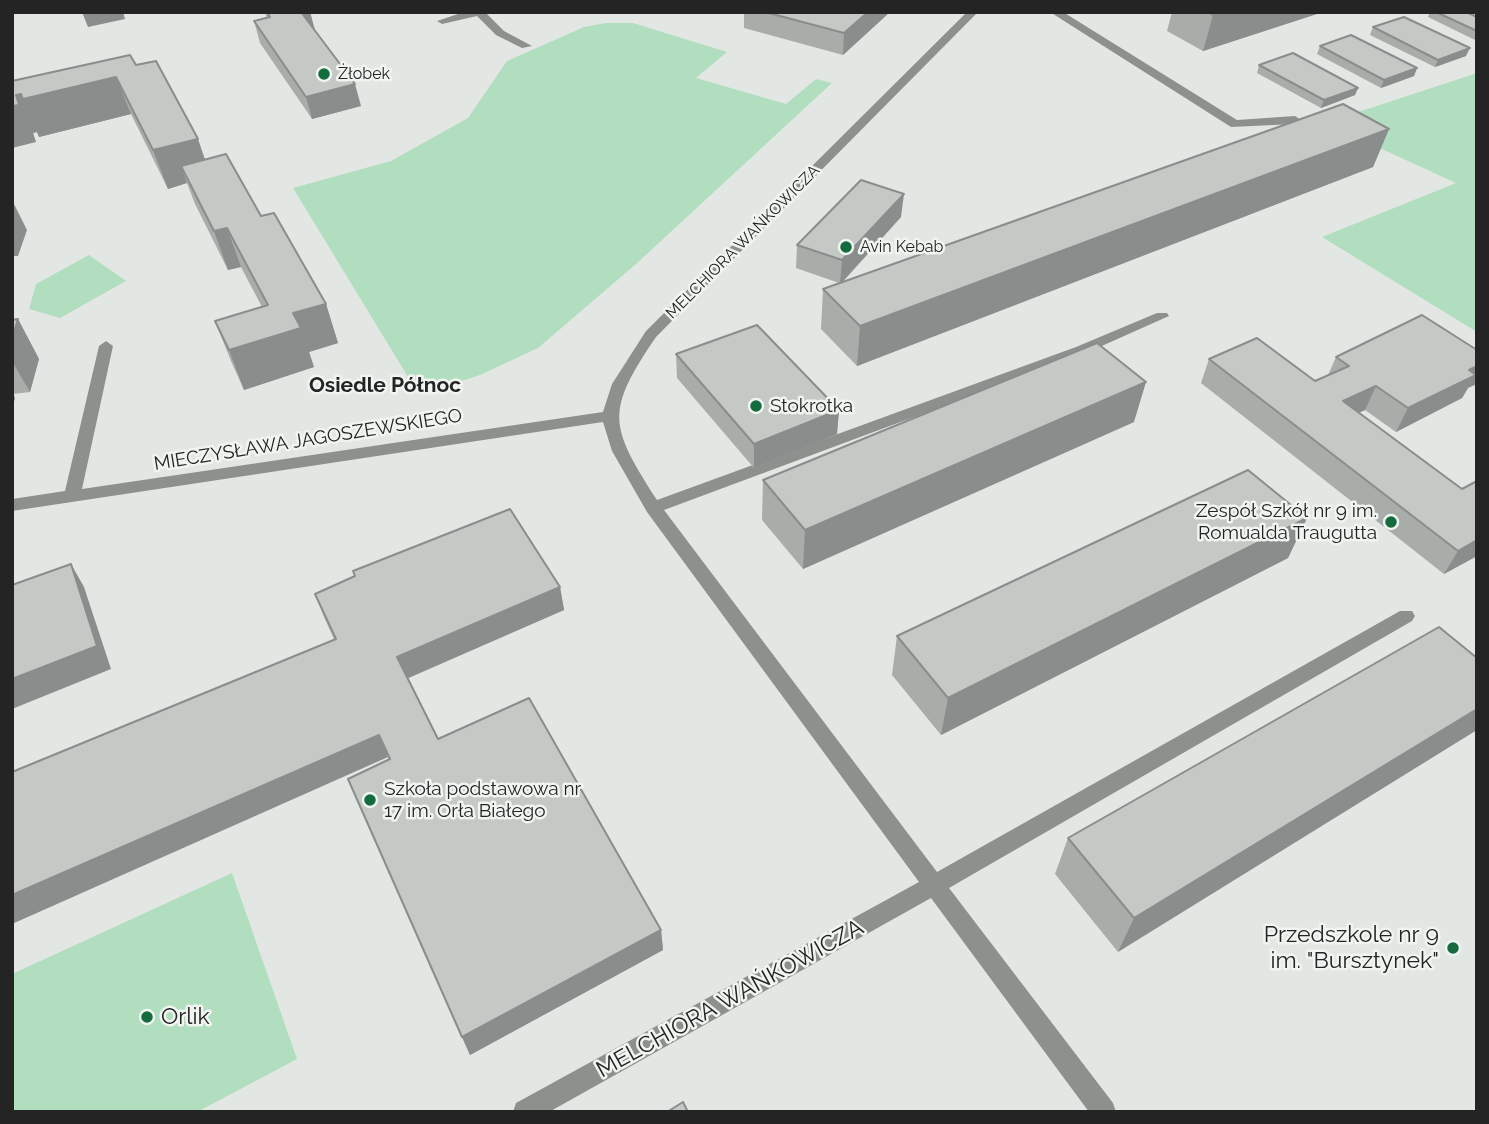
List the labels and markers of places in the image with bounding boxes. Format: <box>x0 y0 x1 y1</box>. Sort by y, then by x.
place label: Żłobek <box>338 64 390 84</box>
marker: Żłobek <box>316 66 332 82</box>
place label: Avin Kebab <box>860 237 943 257</box>
marker: Avin Kebab <box>838 239 854 255</box>
place label: Stokrotka <box>770 395 853 417</box>
marker: Stokrotka <box>748 398 764 414</box>
place label: Zespół Szkół nr 9 im. Romualda Traugutta <box>1196 500 1377 544</box>
marker: Zespół Szkół nr 9 im. Romualda Traugutta <box>1383 514 1399 530</box>
place label: Szkoła podstawowa nr 17 im. Orła Białego <box>384 778 581 822</box>
marker: Szkoła podstawowa nr 17 im. Orła Białego <box>362 792 378 808</box>
place label: Przedszkole nr 9 im. "Bursztynek" <box>1264 921 1439 975</box>
marker: Przedszkole nr 9 im. "Bursztynek" <box>1445 940 1461 956</box>
place label: Orlik <box>161 1003 210 1031</box>
marker: Orlik <box>139 1009 155 1025</box>

